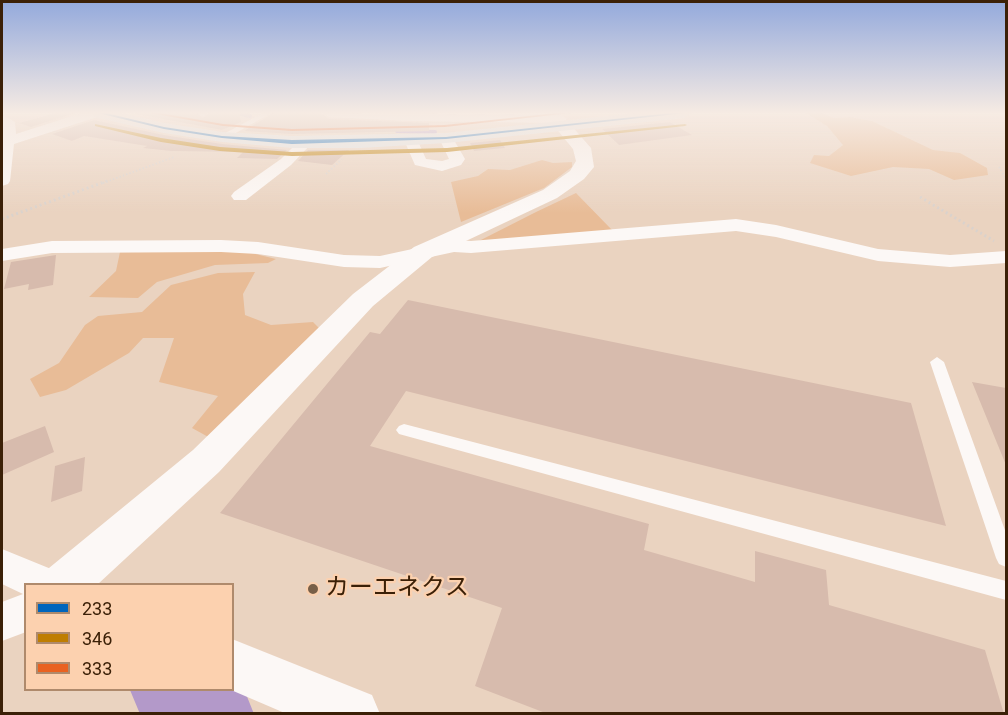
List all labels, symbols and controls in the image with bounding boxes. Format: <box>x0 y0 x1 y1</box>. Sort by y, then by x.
place label: カーエネクス <box>325 575 469 603</box>
marker: カーエネクス <box>306 582 320 596</box>
legend <box>24 583 234 691</box>
text: 233 <box>82 598 112 619</box>
text: 346 <box>82 628 112 649</box>
text: 333 <box>82 658 112 679</box>

